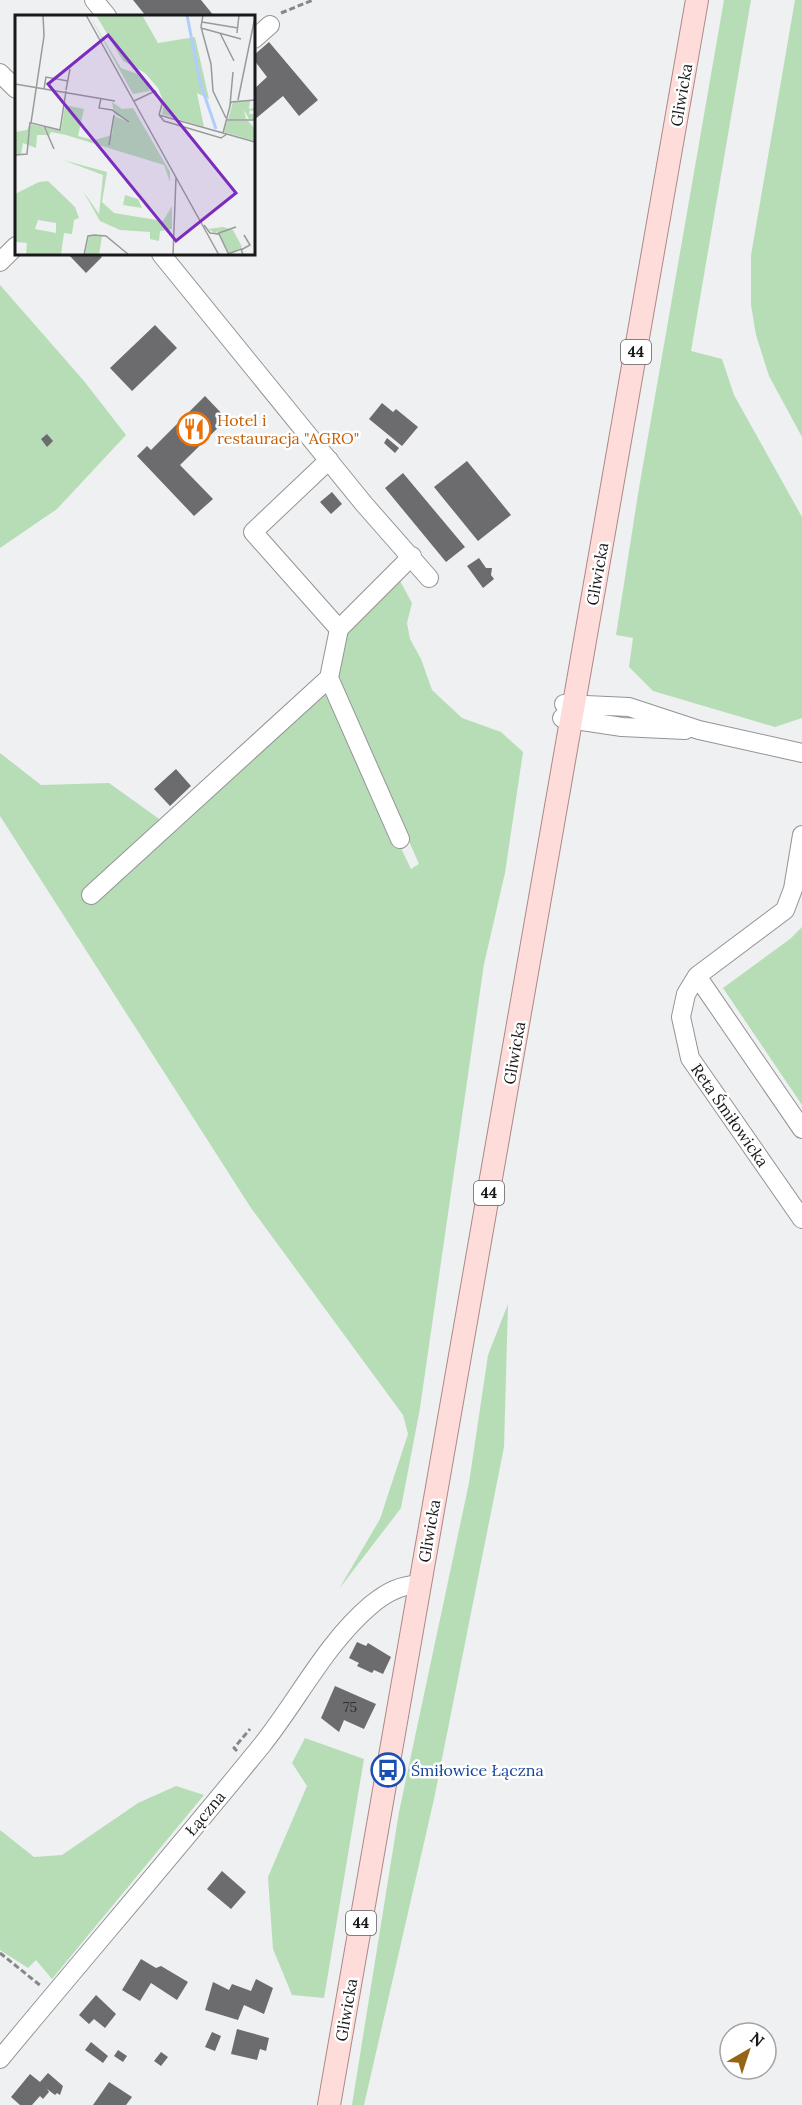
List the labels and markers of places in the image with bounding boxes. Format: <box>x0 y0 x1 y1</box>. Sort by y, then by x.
place label: Hotel i restauracja "AGRO" <box>217 410 359 448</box>
restaurant icon: Hotel i restauracja "AGRO" <box>176 411 212 447</box>
bus stop icon: Śmiłowice Łączna <box>370 1752 406 1788</box>
place label: Śmiłowice Łączna <box>411 1760 544 1780</box>

